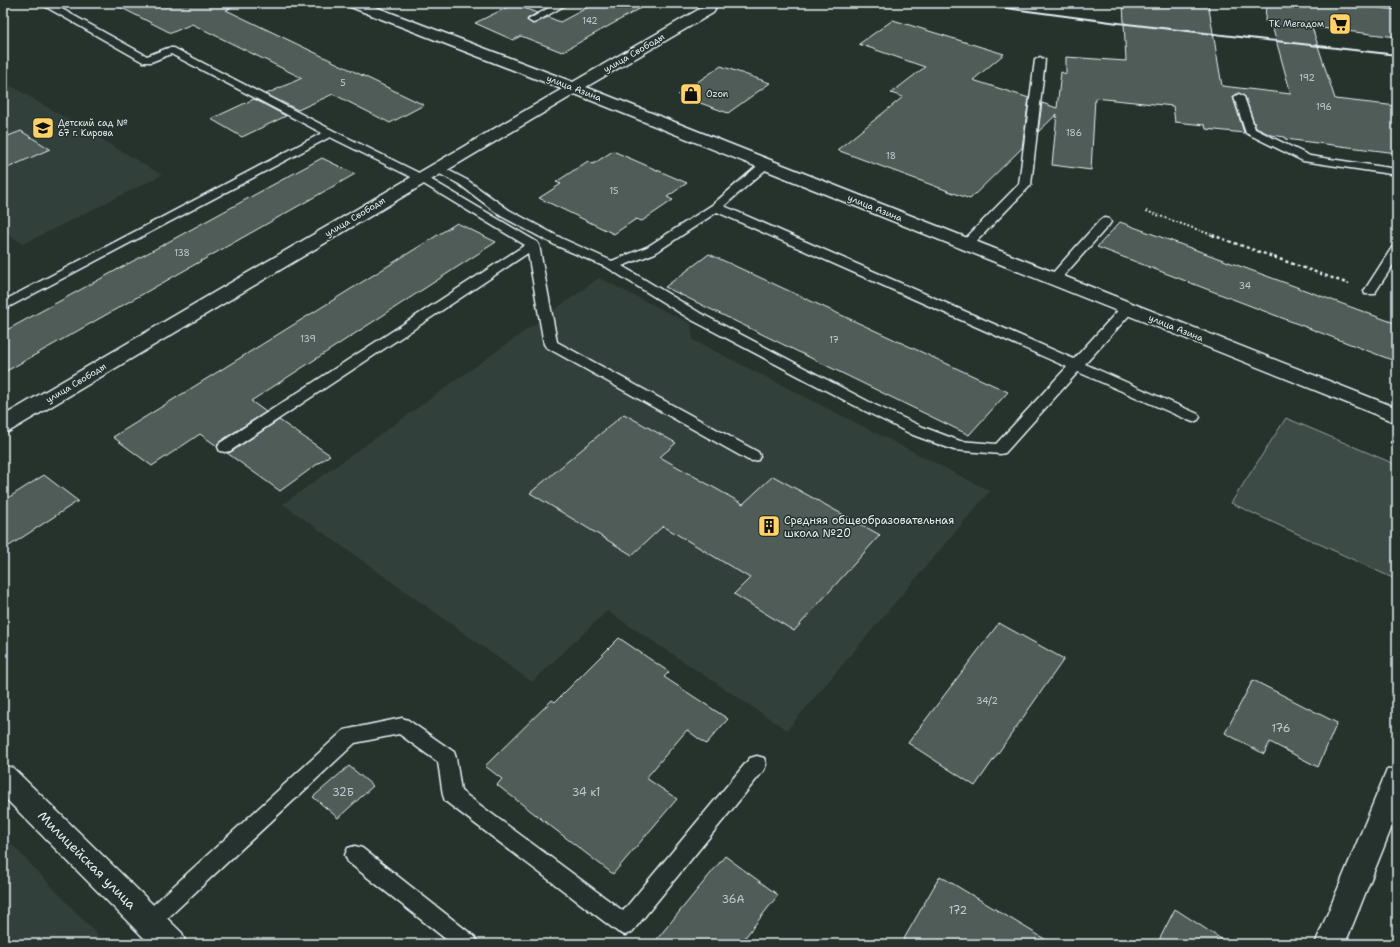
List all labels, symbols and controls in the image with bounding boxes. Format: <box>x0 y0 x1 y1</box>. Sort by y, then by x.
supermarket icon: ТК Мегадом <box>1327 11 1353 37</box>
house number: 142 <box>582 15 598 27</box>
place label: ТК Мегадом <box>1269 18 1324 30</box>
street label: улица Свободы <box>601 31 667 75</box>
street label: улица Азина <box>545 72 604 104</box>
house number: 192 <box>1299 72 1315 84</box>
house number: 5 <box>340 77 346 89</box>
shop icon: Ozon <box>678 81 704 107</box>
place label: Ozon <box>706 88 729 100</box>
house number: 196 <box>1316 101 1332 113</box>
school or university icon: Детский сад № 67 г. Кирова <box>30 115 56 141</box>
place label: Детский сад № 67 г. Кирова <box>58 117 128 139</box>
house number: 186 <box>1066 127 1082 139</box>
house number: 18 <box>886 150 896 162</box>
house number: 15 <box>609 185 619 197</box>
street label: улица Азина <box>846 192 904 225</box>
street label: улица Свободы <box>323 194 387 240</box>
house number: 138 <box>174 247 190 259</box>
house number: 34 <box>1239 280 1251 292</box>
street label: улица Азина <box>1147 312 1205 345</box>
house number: 139 <box>300 333 316 345</box>
house number: 17 <box>829 334 839 346</box>
street label: улица Свободы <box>44 360 108 406</box>
building icon: Средняя общеобразовательная школа №20 <box>756 513 782 539</box>
place label: Средняя общеобразовательная школа №20 <box>784 513 954 541</box>
house number: 34/2 <box>976 695 998 707</box>
house number: 176 <box>1272 721 1290 736</box>
house number: 32Б <box>332 785 354 800</box>
house number: 34 к1 <box>572 785 600 800</box>
street label: Милицейская улица <box>34 807 140 913</box>
house number: 36А <box>721 892 745 907</box>
house number: 172 <box>949 903 967 918</box>

